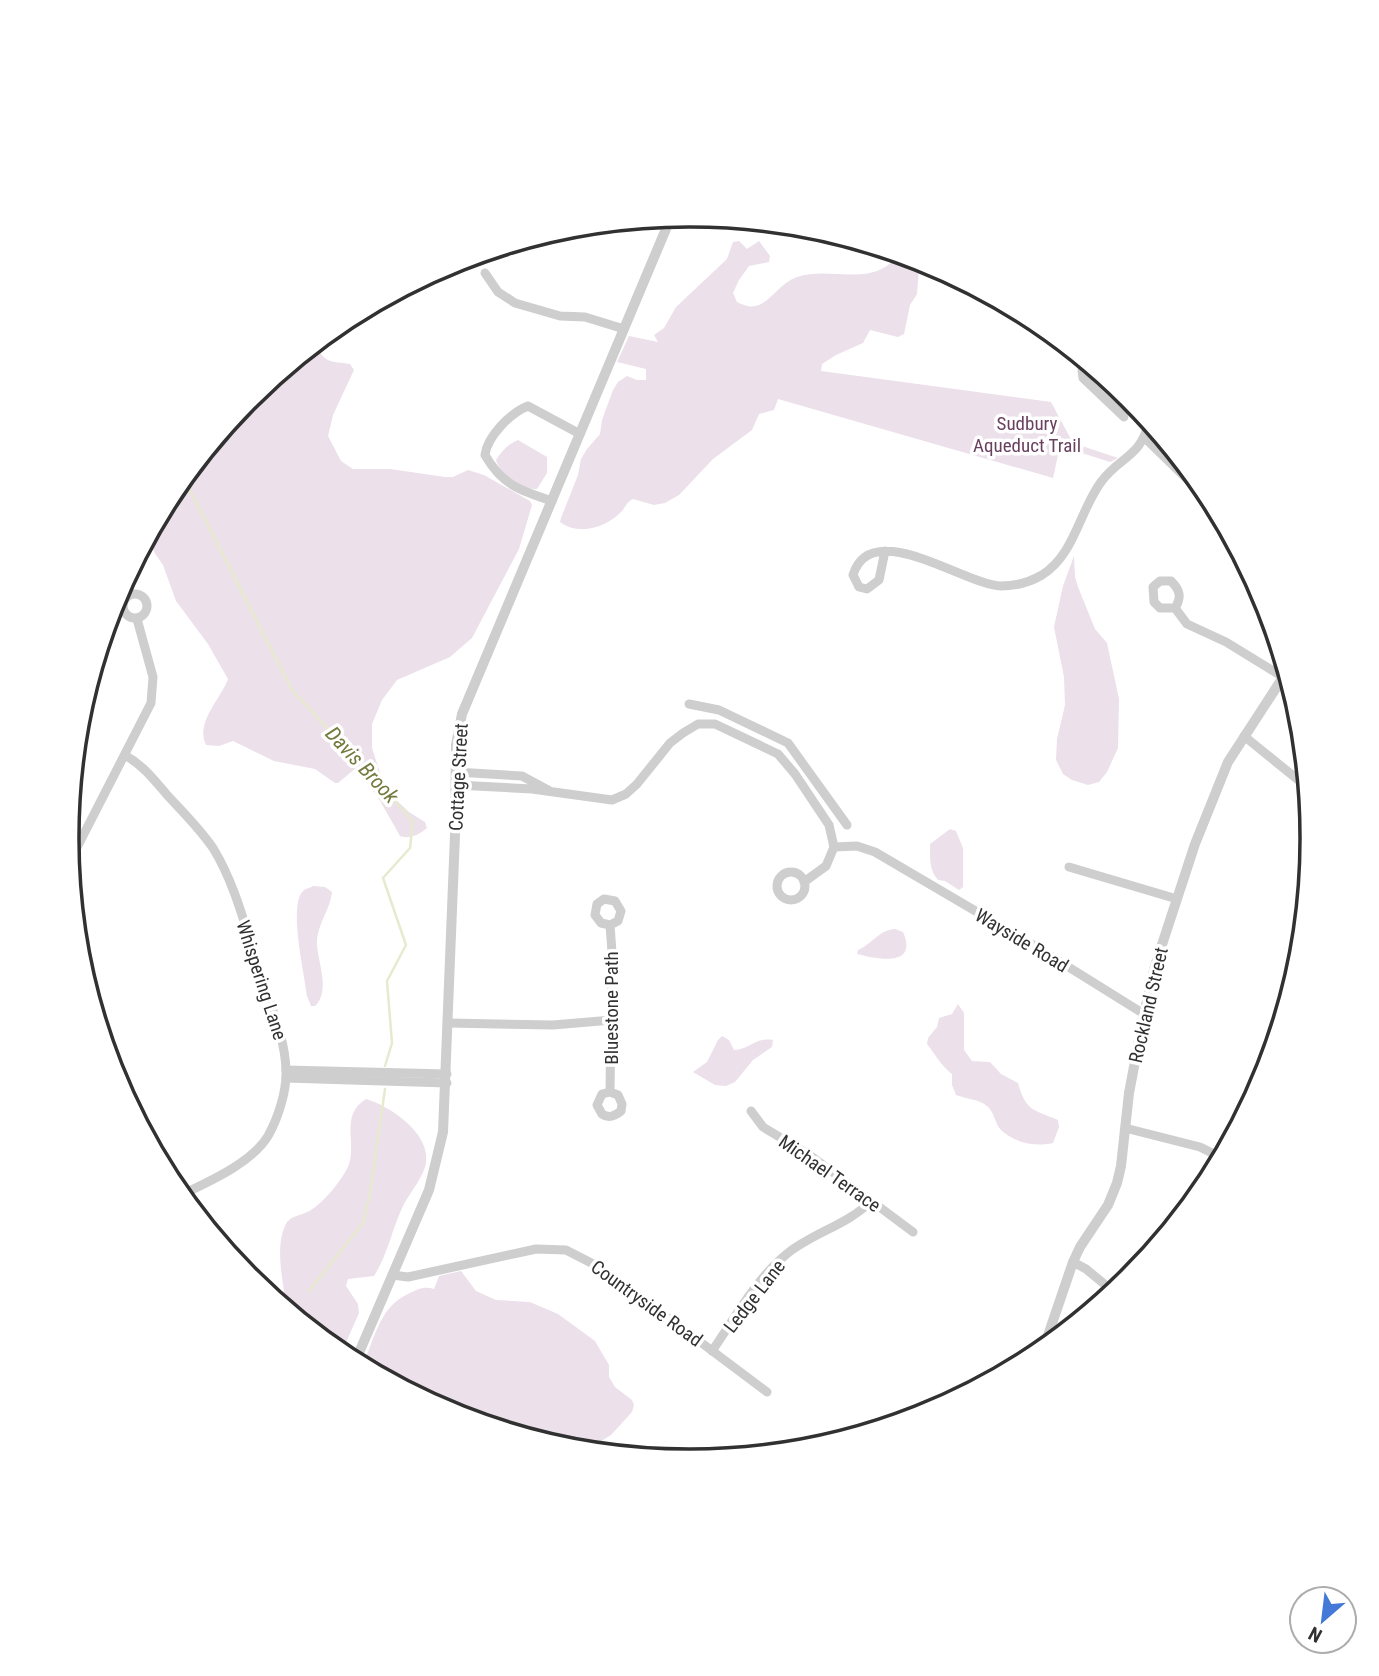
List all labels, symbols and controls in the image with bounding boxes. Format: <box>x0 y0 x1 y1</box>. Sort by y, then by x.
park label: Sudbury Aqueduct Trail <box>973 412 1081 457</box>
water label: Davis Brook <box>321 722 404 809</box>
street label: Cottage Street <box>444 723 473 831</box>
street label: Wayside Road <box>971 904 1073 977</box>
street label: Whispering Lane <box>231 918 292 1043</box>
street label: Rockland Street <box>1124 945 1173 1065</box>
street label: Bluestone Path <box>600 951 623 1065</box>
street label: Michael Terrace <box>774 1130 885 1217</box>
street label: Countryside Road <box>587 1255 707 1352</box>
street label: Ledge Lane <box>719 1255 790 1337</box>
north arrow <box>1288 1585 1358 1655</box>
text: N <box>1305 1622 1326 1647</box>

